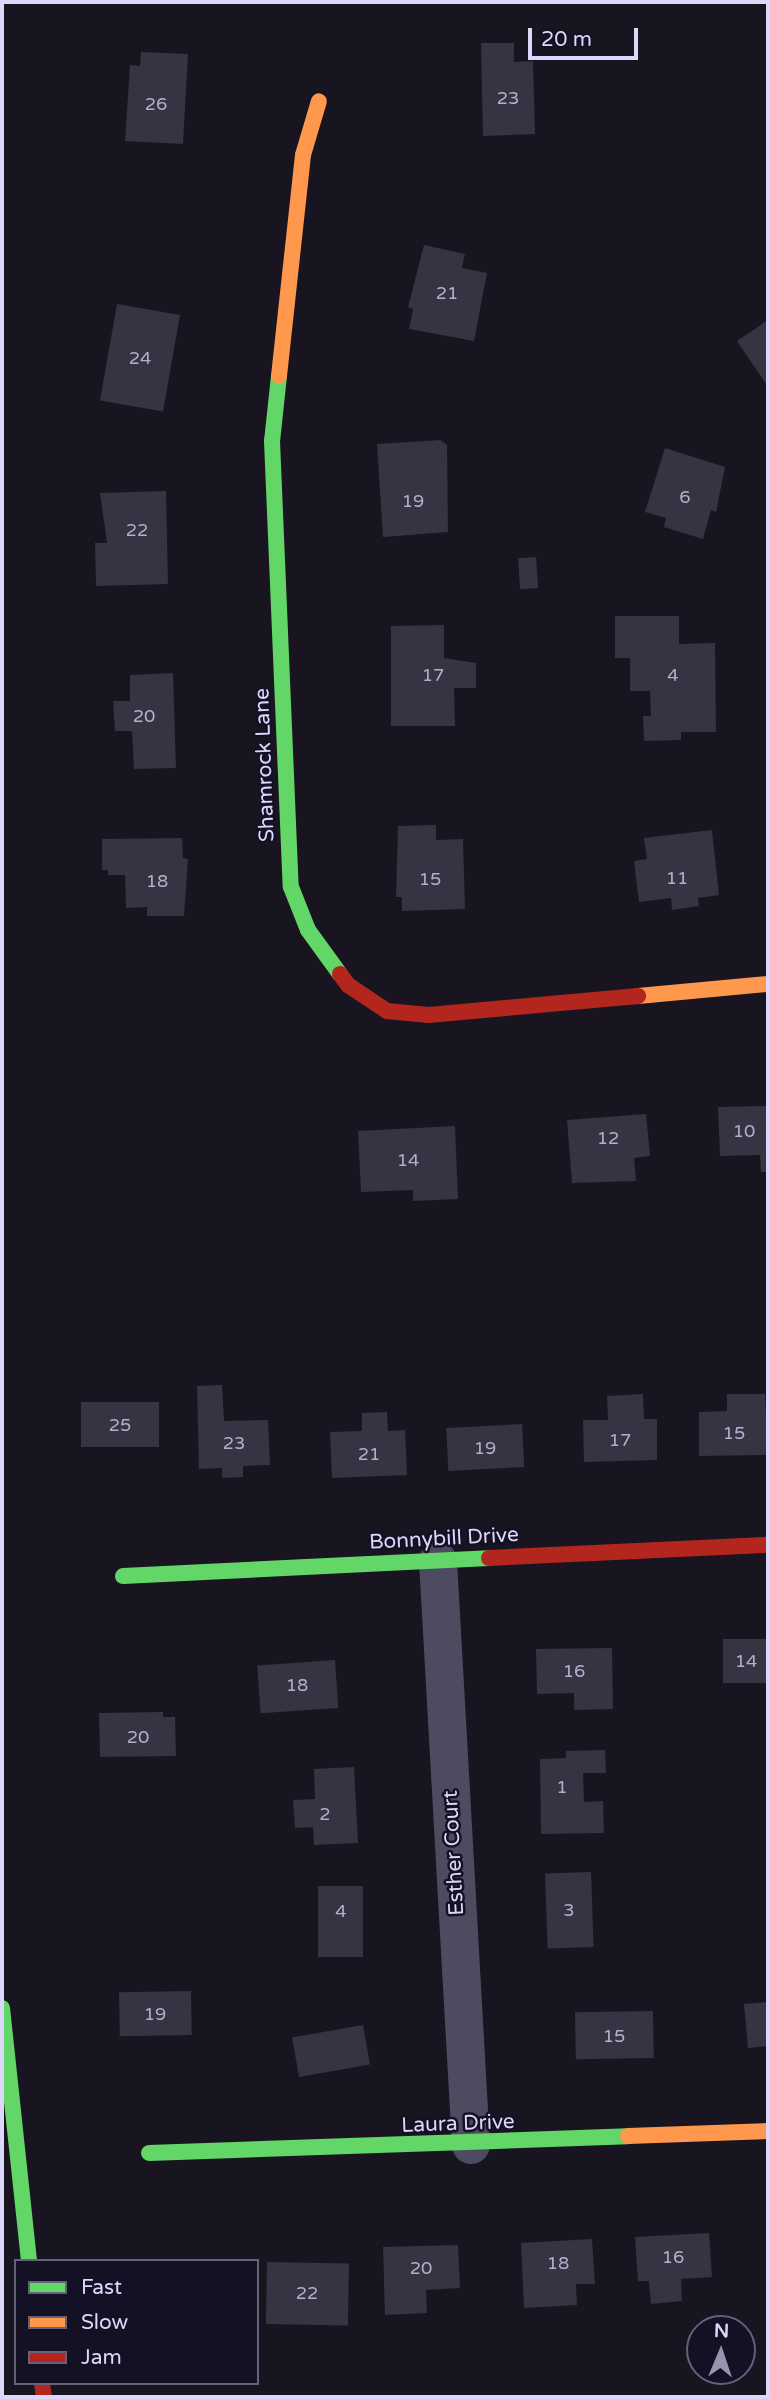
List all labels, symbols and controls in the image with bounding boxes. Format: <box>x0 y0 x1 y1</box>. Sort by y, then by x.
scale bar <box>532 14 642 58</box>
text: 20 m <box>541 27 592 52</box>
house number: 23 <box>497 87 519 109</box>
house number: 26 <box>145 93 167 115</box>
house number: 21 <box>436 282 458 304</box>
house number: 24 <box>129 347 151 369</box>
house number: 6 <box>679 486 691 508</box>
house number: 19 <box>402 490 424 512</box>
house number: 22 <box>126 519 148 541</box>
house number: 17 <box>422 664 444 686</box>
house number: 4 <box>667 664 679 686</box>
street label: Shamrock Lane <box>250 688 280 842</box>
house number: 20 <box>133 705 155 727</box>
house number: 11 <box>666 867 688 889</box>
house number: 15 <box>419 868 441 890</box>
house number: 18 <box>146 870 168 892</box>
house number: 10 <box>733 1120 755 1142</box>
house number: 12 <box>597 1127 619 1149</box>
house number: 14 <box>397 1149 419 1171</box>
house number: 25 <box>109 1414 131 1436</box>
house number: 15 <box>723 1422 745 1444</box>
house number: 17 <box>609 1429 631 1451</box>
house number: 23 <box>223 1432 245 1454</box>
house number: 19 <box>474 1437 496 1459</box>
house number: 21 <box>358 1443 380 1465</box>
street label: Bonnybill Drive <box>368 1522 520 1556</box>
house number: 14 <box>735 1650 757 1672</box>
house number: 16 <box>563 1660 585 1682</box>
house number: 18 <box>286 1674 308 1696</box>
house number: 20 <box>127 1726 149 1748</box>
house number: 1 <box>556 1776 568 1798</box>
street label: Esther Court <box>438 1790 470 1916</box>
house number: 2 <box>319 1803 331 1825</box>
house number: 3 <box>563 1899 575 1921</box>
house number: 4 <box>335 1900 347 1922</box>
house number: 19 <box>144 2003 166 2025</box>
house number: 15 <box>603 2025 625 2047</box>
street label: Laura Drive <box>401 2109 515 2139</box>
house number: 16 <box>662 2246 684 2268</box>
house number: 18 <box>547 2252 569 2274</box>
house number: 20 <box>410 2257 432 2279</box>
legend <box>14 2259 259 2385</box>
text: Fast <box>81 2275 122 2300</box>
house number: 22 <box>296 2282 318 2304</box>
text: Slow <box>81 2310 128 2335</box>
north arrow <box>686 2315 756 2385</box>
text: N <box>714 2320 730 2342</box>
text: Jam <box>81 2345 122 2370</box>

